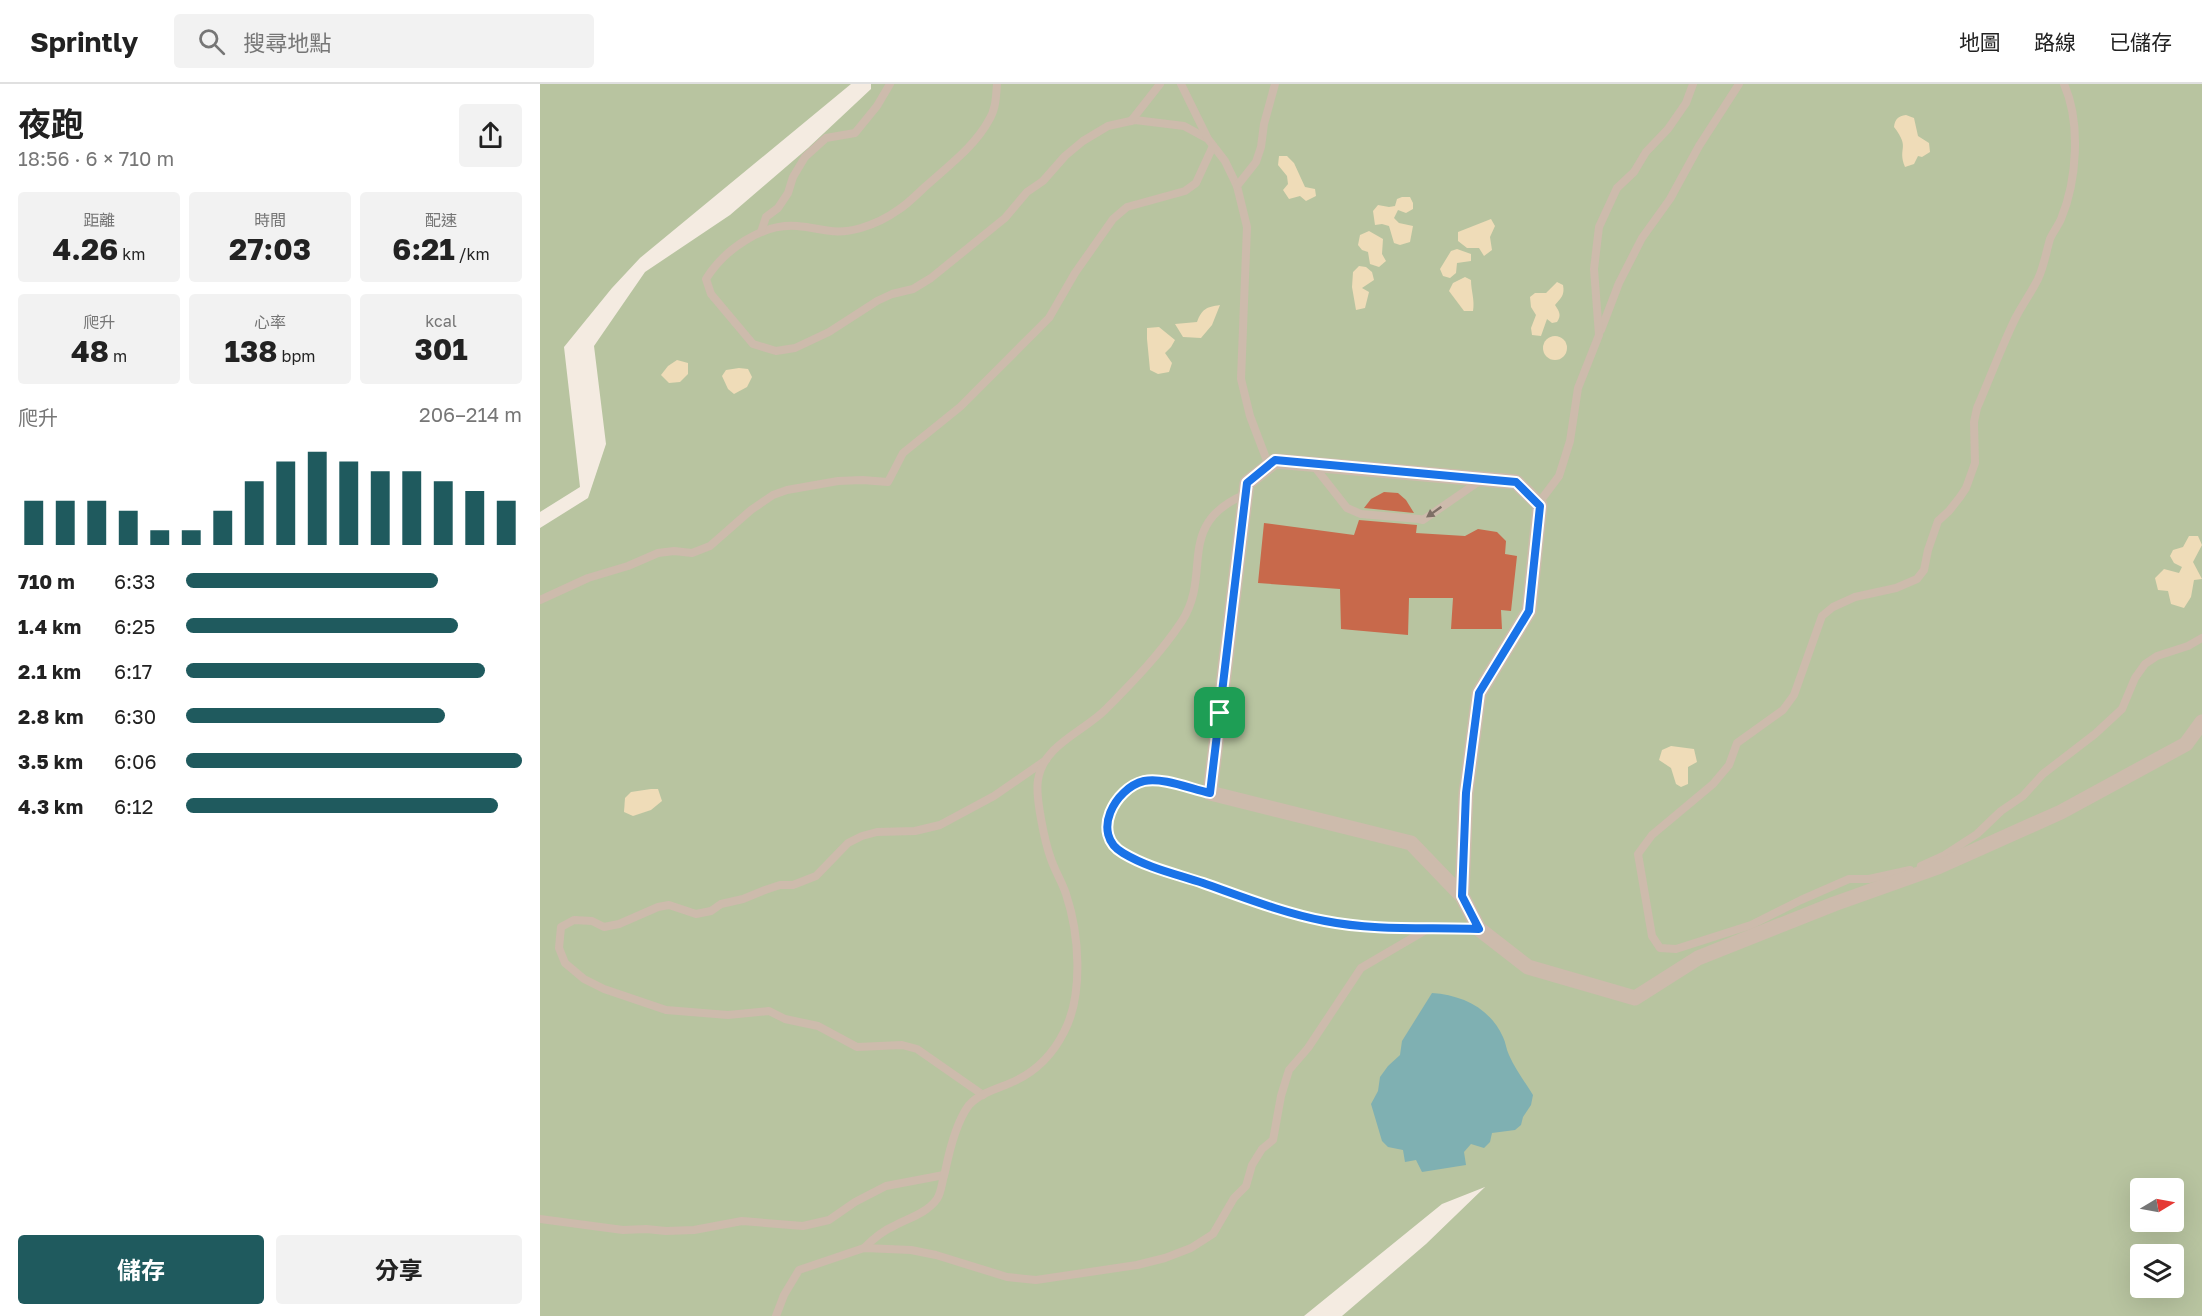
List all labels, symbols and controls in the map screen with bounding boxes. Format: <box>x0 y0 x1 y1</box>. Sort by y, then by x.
search box <box>174 14 594 68</box>
text: Sprintly <box>30 25 138 58</box>
icon: search <box>195 25 228 58</box>
text: 搜尋地點 <box>243 29 331 56</box>
text: 地圖 <box>1959 29 2001 55</box>
text: 路線 <box>2034 29 2076 55</box>
text: 已儲存 <box>2109 29 2172 55</box>
text: 夜跑 <box>18 104 84 143</box>
button: share <box>459 104 522 167</box>
text: 18:56 · 6 × 710 m <box>18 146 174 170</box>
text: 距離 <box>83 210 115 230</box>
text: 時間 <box>254 210 286 230</box>
text: 配速 <box>425 210 457 230</box>
text: 4.26 <box>53 231 118 267</box>
text: 27:03 <box>229 231 311 267</box>
text: 6:21 <box>392 231 455 267</box>
text: km <box>118 244 145 264</box>
text: /km <box>455 244 490 264</box>
text: kcal <box>425 311 457 331</box>
text: 爬升 <box>83 312 115 332</box>
text: 心率 <box>254 312 286 332</box>
text: 301 <box>414 331 468 367</box>
text: 48 <box>71 333 109 369</box>
text: 138 <box>225 333 278 369</box>
text: m <box>109 346 127 366</box>
text: bpm <box>278 346 315 366</box>
text: 206–214 m <box>419 402 522 426</box>
text: 爬升 <box>18 405 58 429</box>
one-way arrow <box>1427 506 1443 518</box>
text: 710 m <box>18 569 75 593</box>
text: 6:33 <box>114 569 156 593</box>
text: 1.4 km <box>18 614 81 638</box>
text: 6:25 <box>114 614 155 638</box>
text: 2.1 km <box>18 659 81 683</box>
text: 6:17 <box>114 659 152 683</box>
pin <box>1194 687 1245 738</box>
icon: arrive <box>1203 696 1236 729</box>
text: 2.8 km <box>18 704 84 728</box>
text: 6:30 <box>114 704 156 728</box>
text: 3.5 km <box>18 749 83 773</box>
text: 6:06 <box>114 749 157 773</box>
text: 4.3 km <box>18 794 83 818</box>
text: 6:12 <box>114 794 153 818</box>
north arrow <box>2130 1178 2184 1232</box>
map controls <box>2130 1178 2184 1298</box>
button: 儲存 <box>18 1235 264 1304</box>
button: 分享 <box>276 1235 522 1304</box>
button: layers <box>2130 1244 2184 1298</box>

